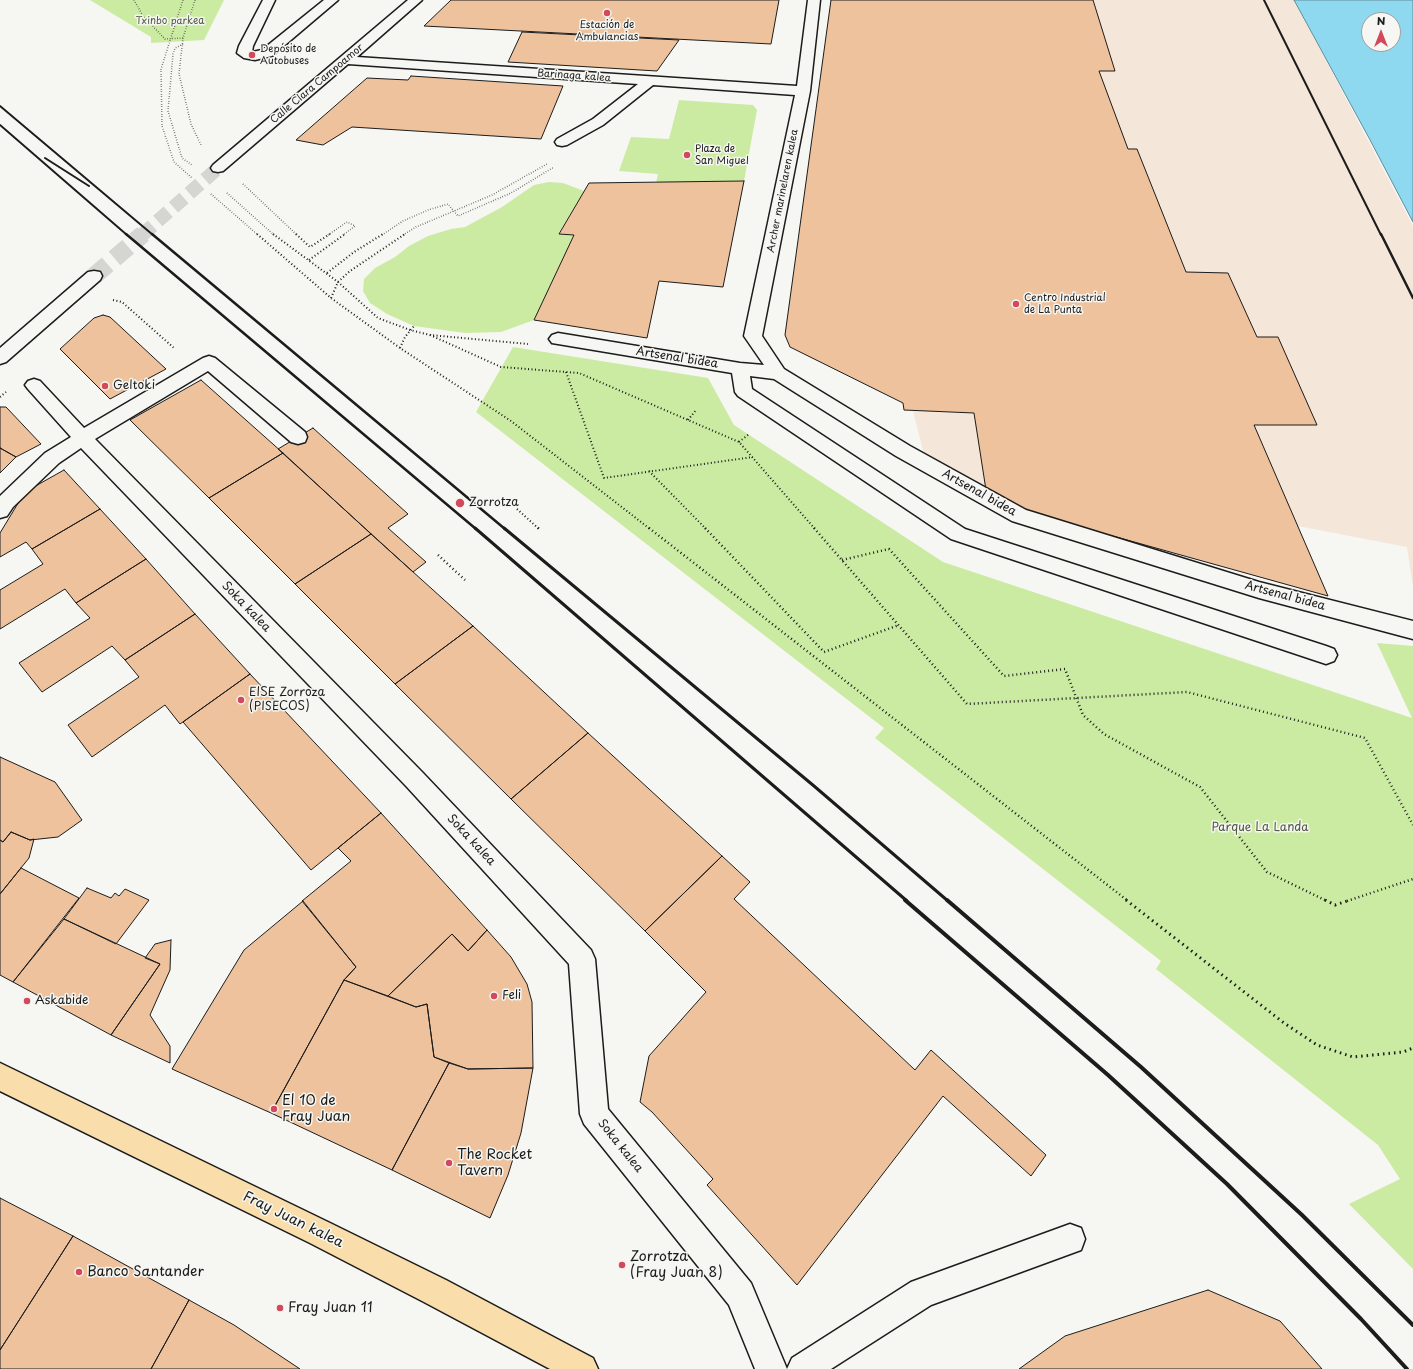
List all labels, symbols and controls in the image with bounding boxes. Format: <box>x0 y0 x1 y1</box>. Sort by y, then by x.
marker: Estación de Ambulancias <box>602 8 612 18</box>
north arrow <box>1361 12 1401 52</box>
text: N <box>1377 12 1385 29</box>
park label: Txinbo parkea <box>136 15 204 27</box>
place label: Estación de Ambulancias <box>576 19 638 42</box>
street label: Calle Clara Campoamor <box>268 42 366 126</box>
place label: Depósito de Autobuses <box>260 43 316 66</box>
marker: Depósito de Autobuses <box>247 50 257 60</box>
street label: Barinaga kalea <box>537 67 611 85</box>
street label: Archer marinelaren kalea <box>765 128 801 254</box>
place label: Plaza de San Miguel <box>695 143 749 166</box>
marker: Plaza de San Miguel <box>682 150 692 160</box>
place label: Centro Industrial de La Punta <box>1024 292 1106 316</box>
marker: Centro Industrial de La Punta <box>1011 299 1021 309</box>
street label: Artsenal bidea <box>635 344 719 372</box>
place label: Geltoki <box>113 379 155 393</box>
marker: Geltoki <box>100 381 110 391</box>
street label: Artsenal bidea <box>939 467 1019 519</box>
place label: Zorrotza <box>469 496 519 510</box>
marker: Zorrotza <box>454 497 466 509</box>
street label: Artsenal bidea <box>1243 578 1327 614</box>
street label: Soka kalea <box>218 579 274 635</box>
place label: EISE Zorroza (PISECOS) <box>249 686 325 714</box>
marker: EISE Zorroza (PISECOS) <box>236 695 246 705</box>
street label: Soka kalea <box>444 812 498 868</box>
park label: Parque La Landa <box>1211 821 1309 835</box>
place label: Feli <box>502 989 521 1003</box>
marker: Feli <box>489 991 499 1001</box>
place label: Askabide <box>35 994 88 1008</box>
marker: Askabide <box>22 996 32 1006</box>
place label: El 10 de Fray Juan <box>282 1093 350 1126</box>
marker: El 10 de Fray Juan <box>269 1104 279 1114</box>
street label: Soka kalea <box>594 1116 646 1176</box>
place label: The Rocket Tavern <box>457 1147 532 1180</box>
marker: The Rocket Tavern <box>444 1158 454 1168</box>
street label: Fray Juan kalea <box>240 1188 346 1252</box>
place label: Zorrotza (Fray Juan 8) <box>630 1249 723 1282</box>
marker: Zorrotza (Fray Juan 8) <box>617 1260 627 1270</box>
place label: Banco Santander <box>87 1264 204 1280</box>
marker: Banco Santander <box>74 1267 84 1277</box>
place label: Fray Juan 11 <box>288 1300 373 1316</box>
marker: Fray Juan 11 <box>275 1303 285 1313</box>

